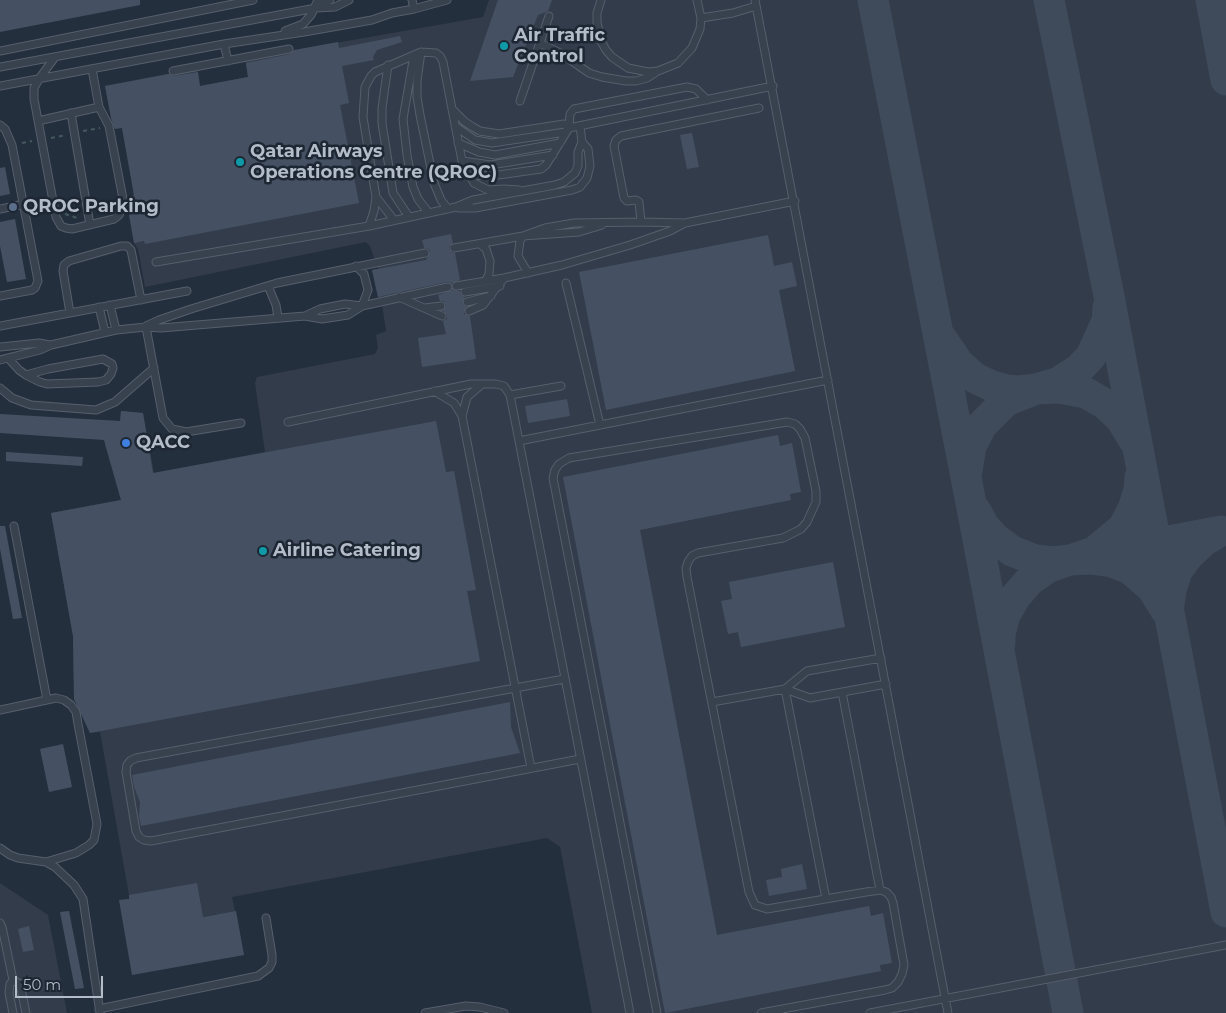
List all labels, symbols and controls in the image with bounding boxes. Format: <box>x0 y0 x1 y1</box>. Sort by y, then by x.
place label: Air Traffic Control <box>514 25 605 68</box>
marker: Air Traffic Control <box>498 40 510 52</box>
place label: Qatar Airways Operations Centre (QROC) <box>250 141 497 183</box>
marker: Qatar Airways Operations Centre (QROC) <box>234 156 246 168</box>
place label: QROC Parking <box>23 196 159 218</box>
marker: QROC Parking <box>7 201 19 213</box>
place label: QACC <box>136 432 190 454</box>
marker: QACC <box>120 437 132 449</box>
place label: Airline Catering <box>273 540 421 562</box>
marker: Airline Catering <box>257 545 269 557</box>
scale bar <box>18 966 105 998</box>
text: 50 m <box>23 975 61 994</box>

